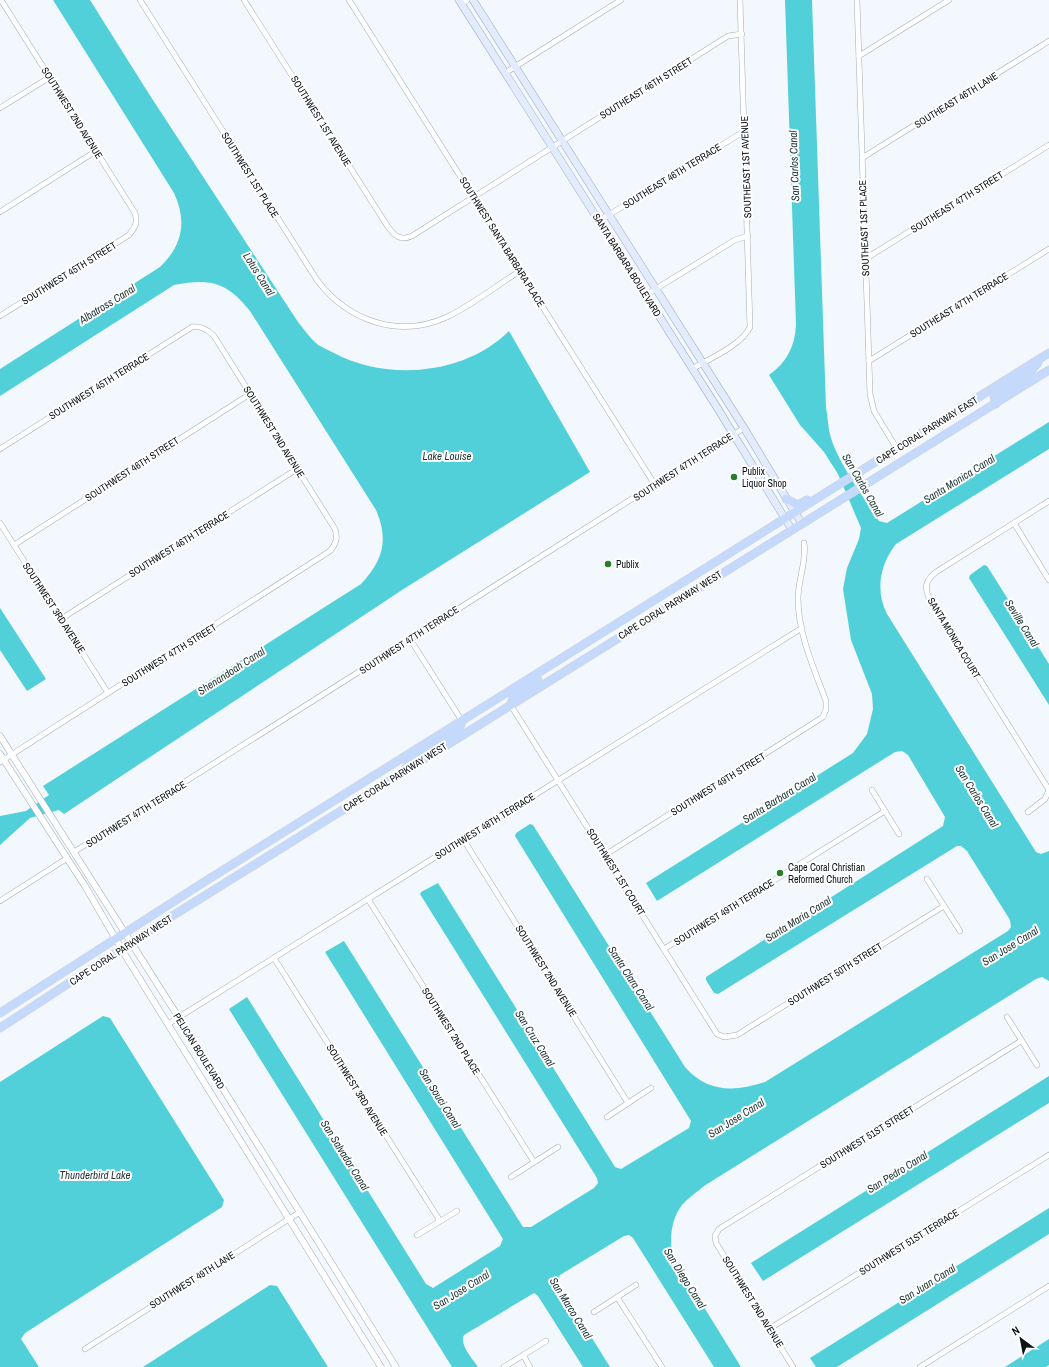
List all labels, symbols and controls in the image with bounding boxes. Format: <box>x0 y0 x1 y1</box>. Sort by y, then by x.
street label: SOUTHEAST 46TH STREET <box>597 54 695 122</box>
street label: SOUTHWEST 2ND AVENUE <box>38 65 106 161</box>
street label: SOUTHEAST 46TH LANE <box>912 69 1000 131</box>
street label: SOUTHWEST 1ST AVENUE <box>288 73 354 169</box>
street label: SOUTHEAST 1ST AVENUE <box>738 116 754 218</box>
water label: San Carlos Canal <box>786 129 802 202</box>
street label: SOUTHWEST 1ST PLACE <box>218 130 282 220</box>
street label: SOUTHEAST 46TH TERRACE <box>620 140 724 212</box>
street label: SOUTHEAST 47TH STREET <box>908 168 1006 236</box>
street label: SOUTHWEST SANTA BARBARA PLACE <box>456 175 548 309</box>
street label: SOUTHEAST 1ST PLACE <box>856 180 872 276</box>
street label: SANTA BARBARA BOULEVARD <box>590 211 664 319</box>
street label: SOUTHWEST 45TH STREET <box>19 239 119 307</box>
water label: Lotus Canal <box>240 250 278 299</box>
street label: SOUTHEAST 47TH TERRACE <box>907 269 1011 341</box>
water label: Albatross Canal <box>75 281 139 327</box>
street label: SOUTHWEST 45TH TERRACE <box>46 350 152 422</box>
street label: SOUTHWEST 2ND AVENUE <box>240 384 308 480</box>
street label: CAPE CORAL PARKWAY EAST <box>874 393 980 467</box>
street label: SOUTHWEST 47TH TERRACE <box>631 430 735 504</box>
street label: SOUTHWEST 46TH STREET <box>83 434 181 504</box>
water label: Lake Louise <box>422 449 472 463</box>
water label: San Carlos Canal <box>839 451 887 520</box>
water label: Santa Monica Canal <box>921 451 998 507</box>
place label: Publix Liquor Shop <box>742 465 787 490</box>
marker: Publix Liquor Shop <box>729 472 739 482</box>
street label: SOUTHWEST 46TH TERRACE <box>126 508 232 580</box>
place label: Publix <box>616 558 640 571</box>
marker: Publix <box>603 559 613 569</box>
street label: SOUTHWEST 3RD AVENUE <box>20 560 88 656</box>
street label: CAPE CORAL PARKWAY WEST <box>616 568 724 642</box>
street label: SANTA MONICA COURT <box>925 595 983 681</box>
water label: Seville Canal <box>1002 597 1043 650</box>
street label: SOUTHWEST 47TH TERRACE <box>357 603 461 677</box>
street label: SOUTHWEST 47TH STREET <box>119 621 219 689</box>
water label: Shenandoah Canal <box>195 644 268 698</box>
street label: CAPE CORAL PARKWAY WEST <box>341 740 449 814</box>
street label: SOUTHWEST 49TH STREET <box>668 750 768 818</box>
water label: San Carlos Canal <box>952 762 1002 831</box>
water label: Santa Barbara Canal <box>740 769 819 826</box>
street label: SOUTHWEST 47TH TERRACE <box>83 778 189 850</box>
street label: SOUTHWEST 48TH TERRACE <box>432 790 538 862</box>
street label: SOUTHWEST 1ST COURT <box>584 826 648 918</box>
place label: Cape Coral Christian Reformed Church <box>788 861 865 886</box>
marker: Cape Coral Christian Reformed Church <box>775 868 785 878</box>
street label: SOUTHWEST 49TH TERRACE <box>671 876 777 948</box>
water label: Santa Maria Canal <box>762 893 834 945</box>
street label: CAPE CORAL PARKWAY WEST <box>67 912 175 988</box>
street label: SOUTHWEST 2ND AVENUE <box>512 923 580 1019</box>
water label: San Jose Canal <box>979 923 1042 969</box>
street label: SOUTHWEST 50TH STREET <box>785 940 885 1008</box>
water label: Santa Clara Canal <box>605 943 657 1014</box>
street label: SOUTHWEST 2ND PLACE <box>419 985 483 1077</box>
water label: San Cruz Canal <box>512 1007 558 1070</box>
street label: PELICAN BOULEVARD <box>170 1011 228 1092</box>
street label: SOUTHWEST 3RD AVENUE <box>323 1042 391 1138</box>
water label: San Souci Canal <box>416 1066 464 1131</box>
water label: San Jose Canal <box>705 1095 768 1141</box>
street label: SOUTHWEST 51ST STREET <box>817 1103 917 1171</box>
water label: San Salvador Canal <box>318 1117 373 1194</box>
water label: San Pedro Canal <box>864 1147 931 1196</box>
water label: Thunderbird Lake <box>59 1168 131 1182</box>
street label: SOUTHWEST 51ST TERRACE <box>857 1206 961 1278</box>
water label: San Diego Canal <box>661 1245 710 1312</box>
street label: SOUTHWEST 49TH LANE <box>147 1248 237 1312</box>
street label: SOUTHWEST 2ND AVENUE <box>719 1254 787 1350</box>
water label: San Juan Canal <box>896 1261 959 1307</box>
water label: San Jose Canal <box>430 1267 493 1313</box>
water label: San Marco Canal <box>547 1275 596 1342</box>
north arrow <box>1001 1319 1041 1359</box>
text: N <box>1009 1323 1022 1338</box>

